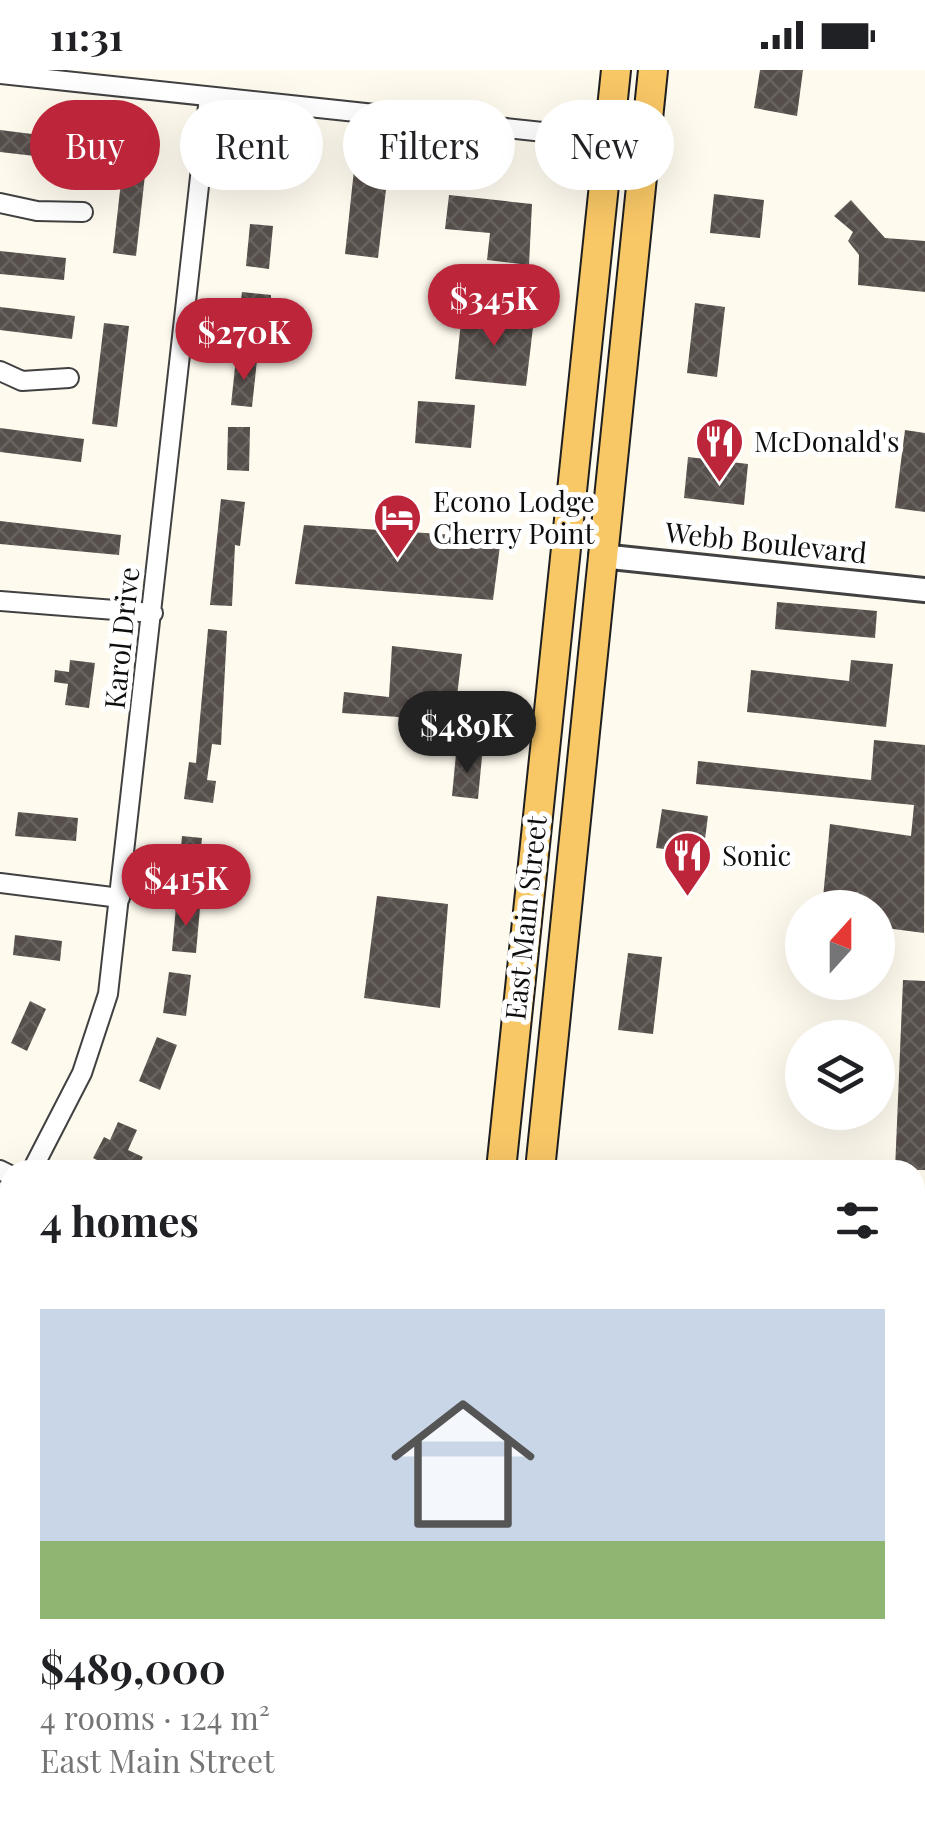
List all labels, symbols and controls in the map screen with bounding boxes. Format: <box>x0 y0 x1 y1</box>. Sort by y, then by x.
text: 11:31 <box>50 10 123 61</box>
chip: Buy <box>30 100 160 190</box>
chip: Rent <box>180 100 323 190</box>
chip: Filters <box>343 100 515 190</box>
chip: New <box>535 100 674 190</box>
pin: $345K <box>424 264 564 349</box>
text: $345K <box>450 275 538 318</box>
pin: $270K <box>174 298 314 383</box>
text: $270K <box>197 309 291 352</box>
restaurant icon: McDonald's <box>693 416 745 484</box>
place label: McDonald's <box>754 422 900 459</box>
place label: Econo Lodge Cherry Point <box>433 482 596 551</box>
hotel icon: Econo Lodge Cherry Point <box>372 492 424 560</box>
street label: Webb Boulevard <box>663 512 869 570</box>
street label: Karol Drive <box>95 565 146 711</box>
pin: $489K <box>397 691 537 776</box>
text: $489K <box>420 702 514 745</box>
street label: East Main Street <box>495 813 554 1022</box>
restaurant icon: Sonic <box>661 830 713 898</box>
place label: Sonic <box>722 836 791 873</box>
pin: $415K <box>116 844 256 929</box>
text: $415K <box>144 855 228 898</box>
north arrow <box>785 890 895 1000</box>
map controls <box>785 890 895 1130</box>
button: layers <box>785 1020 895 1130</box>
text: 4 homes <box>40 1192 199 1248</box>
icon: filters <box>830 1193 885 1248</box>
icon: home <box>373 1374 553 1554</box>
text: $489,000 <box>40 1639 226 1695</box>
text: 4 rooms · 124 m² <box>40 1695 270 1738</box>
text: East Main Street <box>40 1738 275 1781</box>

